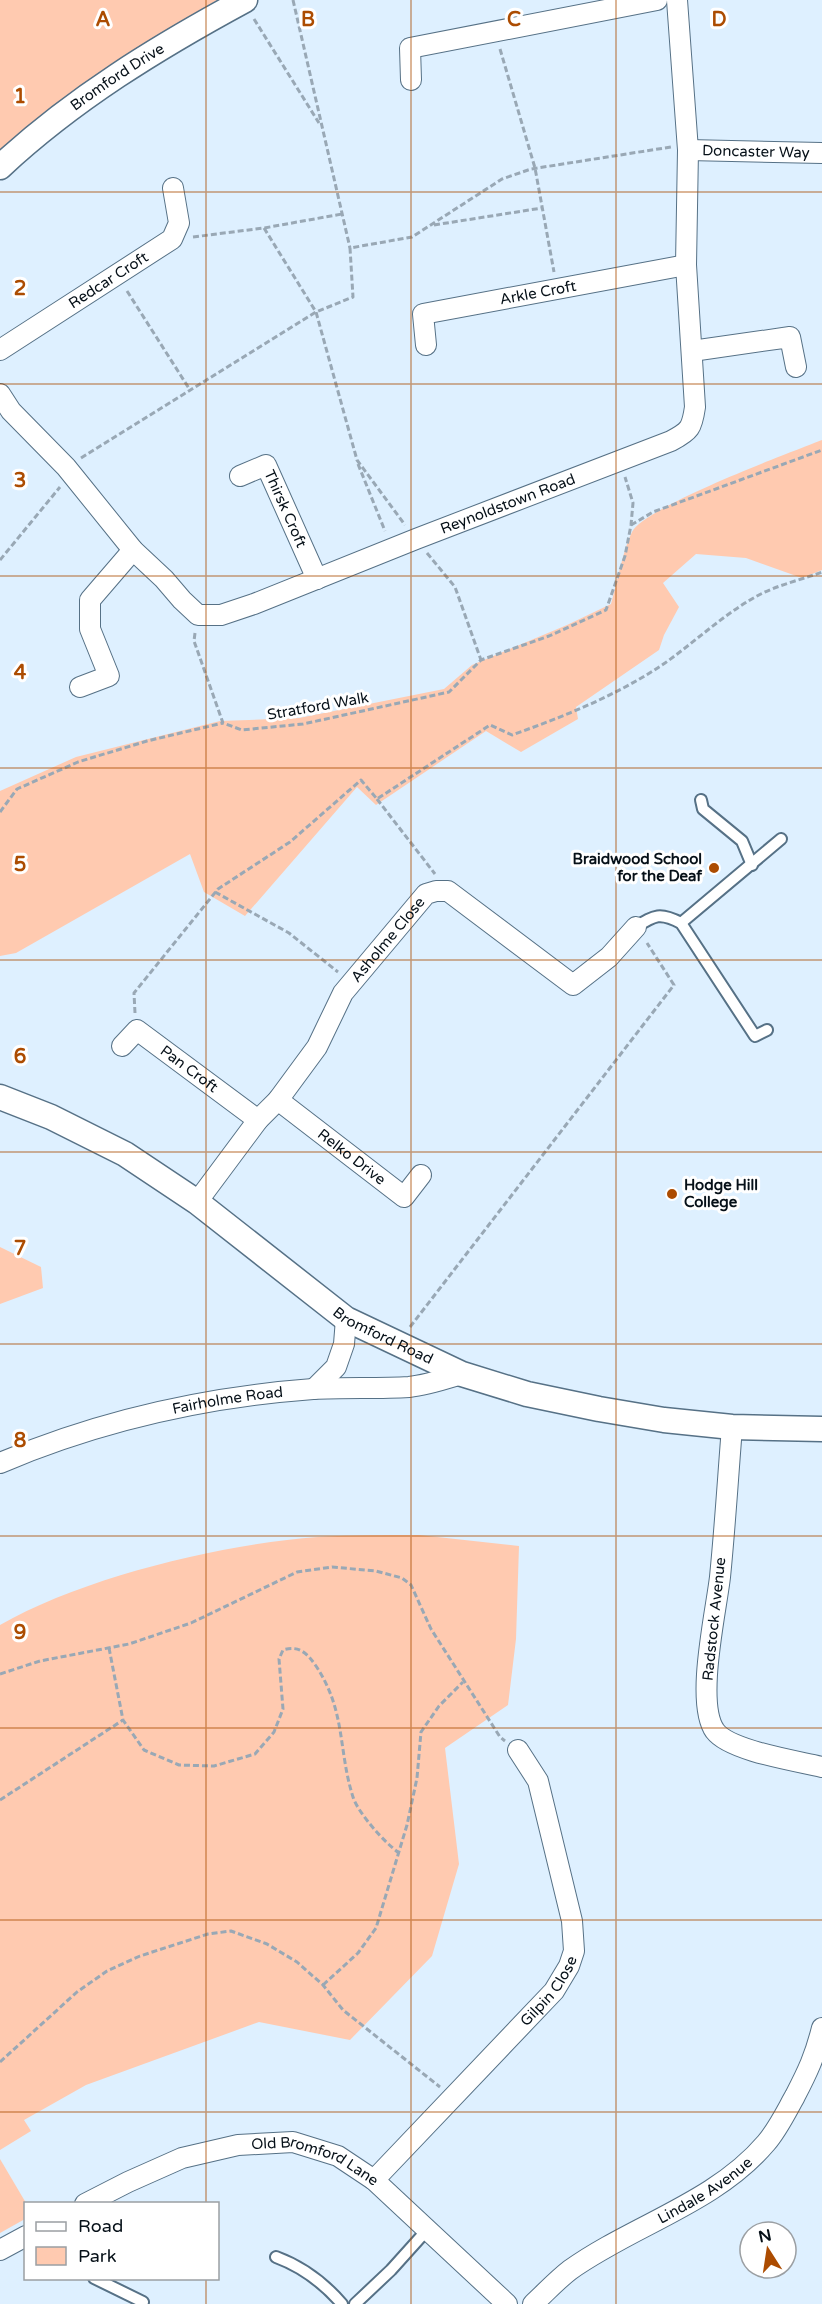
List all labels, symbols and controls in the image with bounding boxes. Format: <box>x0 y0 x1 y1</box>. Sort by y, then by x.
text: A <box>96 8 111 32</box>
text: B <box>301 8 315 32</box>
text: C <box>507 8 521 32</box>
text: D <box>711 8 727 32</box>
street label: Bromford Drive <box>67 39 167 115</box>
text: 1 <box>14 85 26 109</box>
street label: Doncaster Way <box>702 141 810 162</box>
street label: Redcar Croft <box>65 248 152 312</box>
text: 2 <box>14 277 26 301</box>
street label: Arkle Croft <box>498 277 578 309</box>
street label: Thirsk Croft <box>260 467 311 551</box>
text: 3 <box>14 469 26 493</box>
street label: Reynoldstown Road <box>438 470 578 538</box>
text: 4 <box>14 661 27 685</box>
street label: Stratford Walk <box>266 688 370 724</box>
place label: Braidwood School for the Deaf <box>573 850 702 885</box>
text: 5 <box>14 853 26 877</box>
marker: Braidwood School for the Deaf <box>707 861 721 875</box>
street label: Asholme Close <box>347 893 429 986</box>
street label: Pan Croft <box>157 1041 222 1096</box>
text: 6 <box>14 1045 26 1069</box>
street label: Relko Drive <box>314 1125 389 1189</box>
place label: Hodge Hill College <box>684 1176 758 1212</box>
marker: Hodge Hill College <box>665 1187 679 1201</box>
text: 7 <box>14 1237 26 1261</box>
street label: Bromford Road <box>329 1303 436 1368</box>
street label: Fairholme Road <box>171 1383 284 1418</box>
text: 8 <box>14 1429 26 1453</box>
street label: Radstock Avenue <box>699 1556 729 1682</box>
text: 9 <box>14 1621 26 1645</box>
street label: Gilpin Close <box>516 1954 581 2030</box>
street label: Old Bromford Lane <box>251 2133 382 2189</box>
street label: Lindale Avenue <box>654 2153 756 2227</box>
legend <box>24 2202 219 2280</box>
text: Road <box>78 2215 123 2237</box>
north arrow <box>738 2220 798 2280</box>
text: N <box>757 2225 773 2247</box>
text: Park <box>78 2245 117 2267</box>

